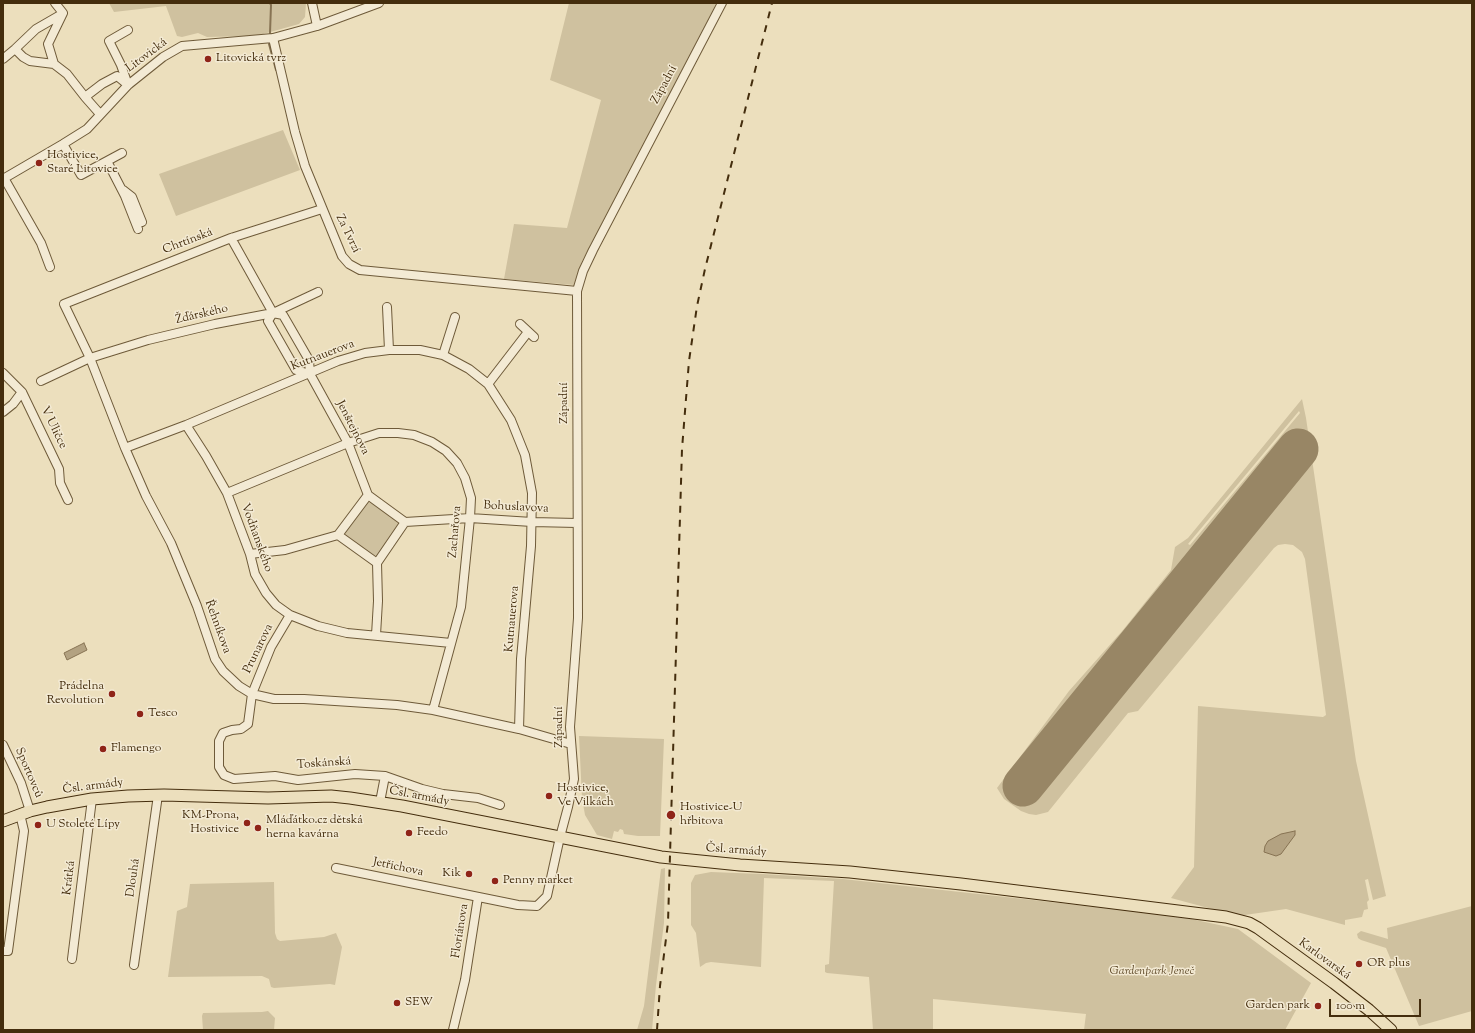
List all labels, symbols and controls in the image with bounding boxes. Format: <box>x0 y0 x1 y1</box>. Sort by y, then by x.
street label: Litovická <box>124 36 170 76</box>
place label: Litovická tvrz <box>216 52 286 66</box>
marker: Litovická tvrz <box>203 54 213 64</box>
street label: Západní <box>649 63 681 107</box>
place label: Hostivice, Staré Litovice <box>47 149 118 177</box>
marker: Hostivice, Staré Litovice <box>34 158 44 168</box>
street label: Za Tvrzí <box>332 212 362 256</box>
street label: Chrtínská <box>161 226 215 258</box>
street label: Žďárského <box>174 302 230 328</box>
street label: Kutnauerova <box>289 337 357 375</box>
street label: Západní <box>558 382 572 424</box>
street label: Jenštejnova <box>332 399 372 457</box>
street label: V Uličce <box>37 405 69 451</box>
street label: Bohuslavova <box>483 499 549 517</box>
street label: Vodňanského <box>237 502 275 574</box>
street label: Zachařova <box>447 505 465 559</box>
street label: Kutnauerova <box>503 585 523 653</box>
street label: Řehníkova <box>201 598 233 656</box>
street label: Prunarova <box>241 622 277 676</box>
place label: Prádelna Revolution <box>47 680 104 708</box>
marker: Prádelna Revolution <box>107 689 117 699</box>
street label: Západní <box>553 706 567 748</box>
place label: Tesco <box>148 707 178 721</box>
marker: Tesco <box>135 709 145 719</box>
place label: Flamengo <box>111 742 161 756</box>
marker: Flamengo <box>98 744 108 754</box>
street label: Sportovců <box>11 746 45 800</box>
street label: Toskánská <box>296 755 352 773</box>
street label: Čsl. armády <box>62 776 124 798</box>
place label: Hostivice, Ve Vilkách <box>557 782 614 810</box>
street label: Čsl. armády <box>388 784 450 810</box>
marker: Hostivice, Ve Vilkách <box>544 791 554 801</box>
place label: Hostivice-U hřbitova <box>680 801 742 829</box>
place label: KM-Prona, Hostivice <box>182 809 239 837</box>
marker: Hostivice-U hřbitova <box>665 809 677 821</box>
place label: Mláďátko.cz dětská herna kavárna <box>266 814 363 842</box>
place label: U Stoleté Lípy <box>46 818 120 832</box>
marker: KM-Prona, Hostivice <box>242 818 252 828</box>
marker: U Stoleté Lípy <box>33 820 43 830</box>
marker: Mláďátko.cz dětská herna kavárna <box>253 823 263 833</box>
place label: Feedo <box>417 826 448 840</box>
marker: Feedo <box>404 828 414 838</box>
street label: Čsl. armády <box>705 842 767 860</box>
street label: Jetřichova <box>371 856 425 880</box>
street label: Dlouhá <box>124 858 144 898</box>
street label: Krátká <box>61 860 79 896</box>
place label: Kik <box>442 867 461 881</box>
marker: Kik <box>464 869 474 879</box>
place label: Penny market <box>503 874 573 888</box>
marker: Penny market <box>490 876 500 886</box>
street label: Floriánova <box>450 903 472 959</box>
street label: Karlovarská <box>1295 936 1353 984</box>
place label: OR plus <box>1367 957 1410 971</box>
marker: OR plus <box>1354 959 1364 969</box>
park label: Gardenpark Jeneč <box>1109 965 1195 979</box>
scale bar <box>1331 991 1423 1017</box>
place label: SEW <box>405 996 433 1010</box>
text: 100 m <box>1336 997 1365 1015</box>
marker: SEW <box>392 998 402 1008</box>
place label: Garden park <box>1245 999 1310 1013</box>
marker: Garden park <box>1313 1001 1323 1011</box>

